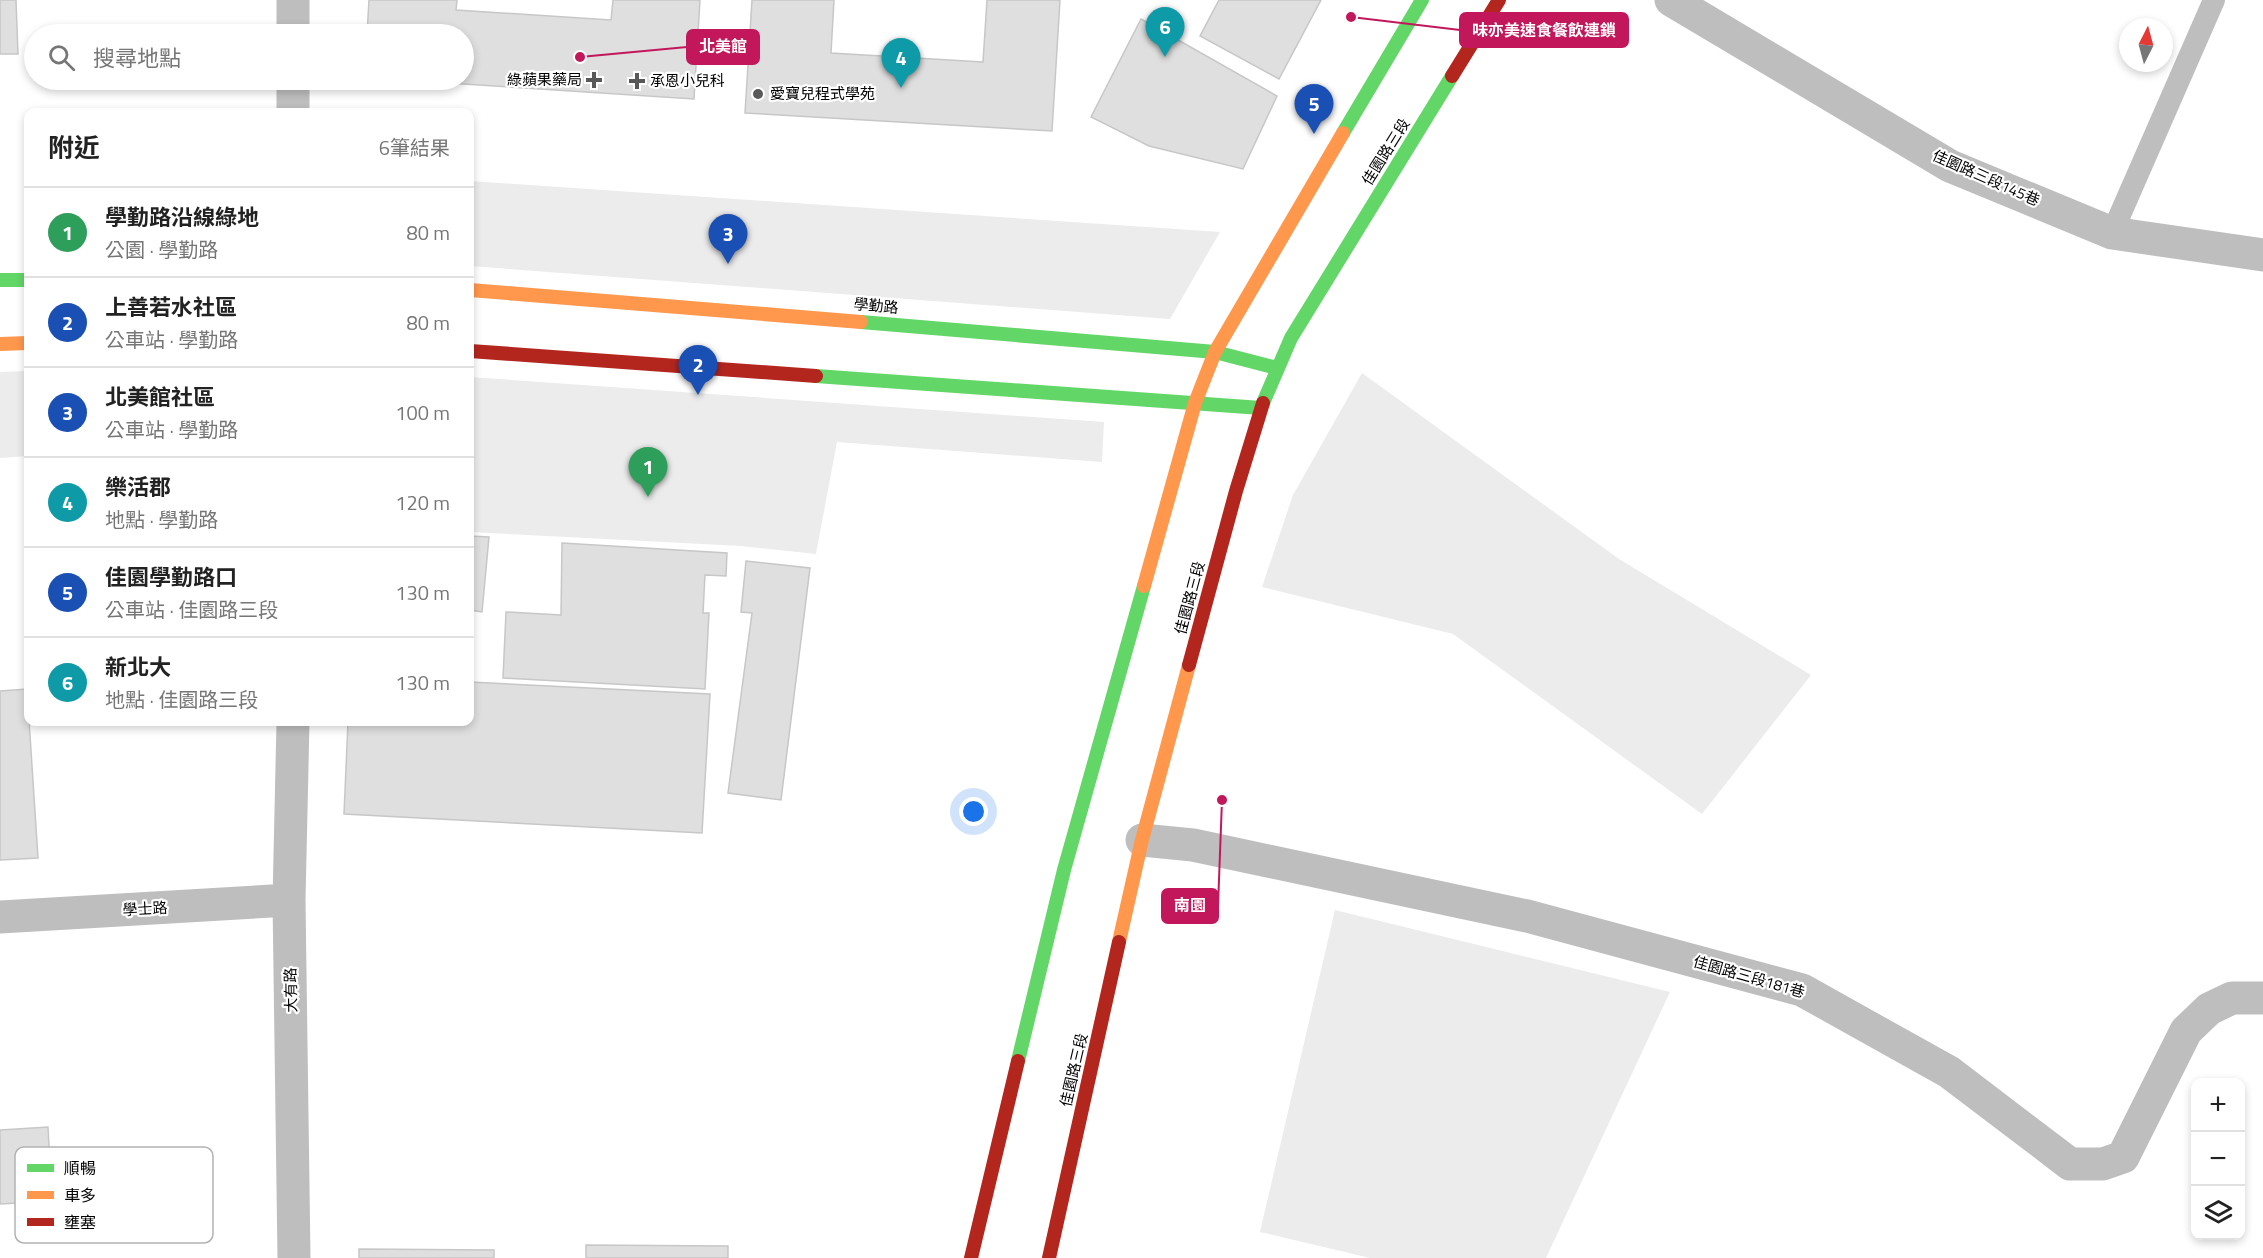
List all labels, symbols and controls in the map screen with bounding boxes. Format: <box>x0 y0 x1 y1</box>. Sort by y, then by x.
pin: 6 <box>1146 8 1184 57</box>
callout: 味亦美速食餐飲連鎖 <box>1460 13 1628 47</box>
text: 味亦美速食餐飲連鎖 <box>1472 18 1616 42</box>
north arrow <box>2119 18 2173 72</box>
search box <box>24 24 474 90</box>
callout: 北美館 <box>687 30 759 64</box>
text: 北美館 <box>699 34 747 58</box>
pin: 4 <box>882 38 920 88</box>
icon: search <box>45 41 78 74</box>
text: 搜尋地點 <box>93 41 181 75</box>
place label: 綠蘋果藥局 <box>507 68 582 91</box>
place label: 承恩小兒科 <box>650 69 725 92</box>
marker: 承恩小兒科 <box>628 72 646 90</box>
marker: 綠蘋果藥局 <box>587 73 601 87</box>
place label: 愛寶兒程式學苑 <box>770 82 875 105</box>
pin: 5 <box>1294 84 1334 134</box>
marker: 愛寶兒程式學苑 <box>751 87 765 101</box>
street label: 佳園路三段 <box>1356 114 1415 190</box>
text: 附近 <box>48 128 100 167</box>
text: 6筆結果 <box>379 132 450 163</box>
street label: 佳園路三段145巷 <box>1929 144 2044 211</box>
text: 學勤路沿線綠地 <box>105 200 259 234</box>
pin: 3 <box>708 214 748 264</box>
text: 1 <box>62 217 73 248</box>
text: 80 m <box>406 217 450 248</box>
text: 公園 · 學勤路 <box>105 234 218 265</box>
text: 上善若水社區 <box>105 290 237 324</box>
street label: 學勤路 <box>853 292 899 319</box>
text: 2 <box>62 307 73 338</box>
text: 80 m <box>406 307 450 338</box>
text: 公車站 · 學勤路 <box>105 324 238 355</box>
pin: 2 <box>678 346 718 395</box>
text: 北美館社區 <box>105 380 215 414</box>
text: 3 <box>62 397 73 428</box>
text: 100 m <box>395 397 450 428</box>
text: 公車站 · 學勤路 <box>105 414 238 445</box>
pin: 1 <box>628 448 668 497</box>
text: 樂活郡 <box>105 470 171 504</box>
text: 4 <box>62 487 73 518</box>
text: 120 m <box>395 487 450 518</box>
text: 地點 · 學勤路 <box>105 504 218 535</box>
street label: 佳園路三段 <box>1169 559 1210 637</box>
text: 佳園學勤路口 <box>105 560 237 594</box>
text: 5 <box>62 577 73 608</box>
text: 130 m <box>395 577 450 608</box>
text: 公車站 · 佳園路三段 <box>105 594 278 625</box>
text: 新北大 <box>105 650 171 684</box>
text: 6 <box>62 667 73 698</box>
text: 130 m <box>395 667 450 698</box>
text: 地點 · 佳園路三段 <box>105 684 258 715</box>
your location <box>959 797 988 826</box>
callout: 南園 <box>1162 889 1218 923</box>
text: 南園 <box>1174 893 1206 917</box>
street label: 學士路 <box>122 896 168 921</box>
street label: 佳園路三段181巷 <box>1691 950 1808 1003</box>
street label: 大有路 <box>279 967 302 1013</box>
street label: 佳園路三段 <box>1054 1031 1093 1109</box>
map controls <box>2191 1078 2245 1240</box>
button: + <box>2191 1078 2245 1132</box>
button: − <box>2191 1132 2245 1186</box>
legend <box>15 1147 213 1243</box>
text: 順暢 <box>64 1156 96 1180</box>
text: 車多 <box>64 1183 96 1207</box>
button: layers <box>2191 1186 2245 1240</box>
text: 壅塞 <box>64 1210 96 1234</box>

